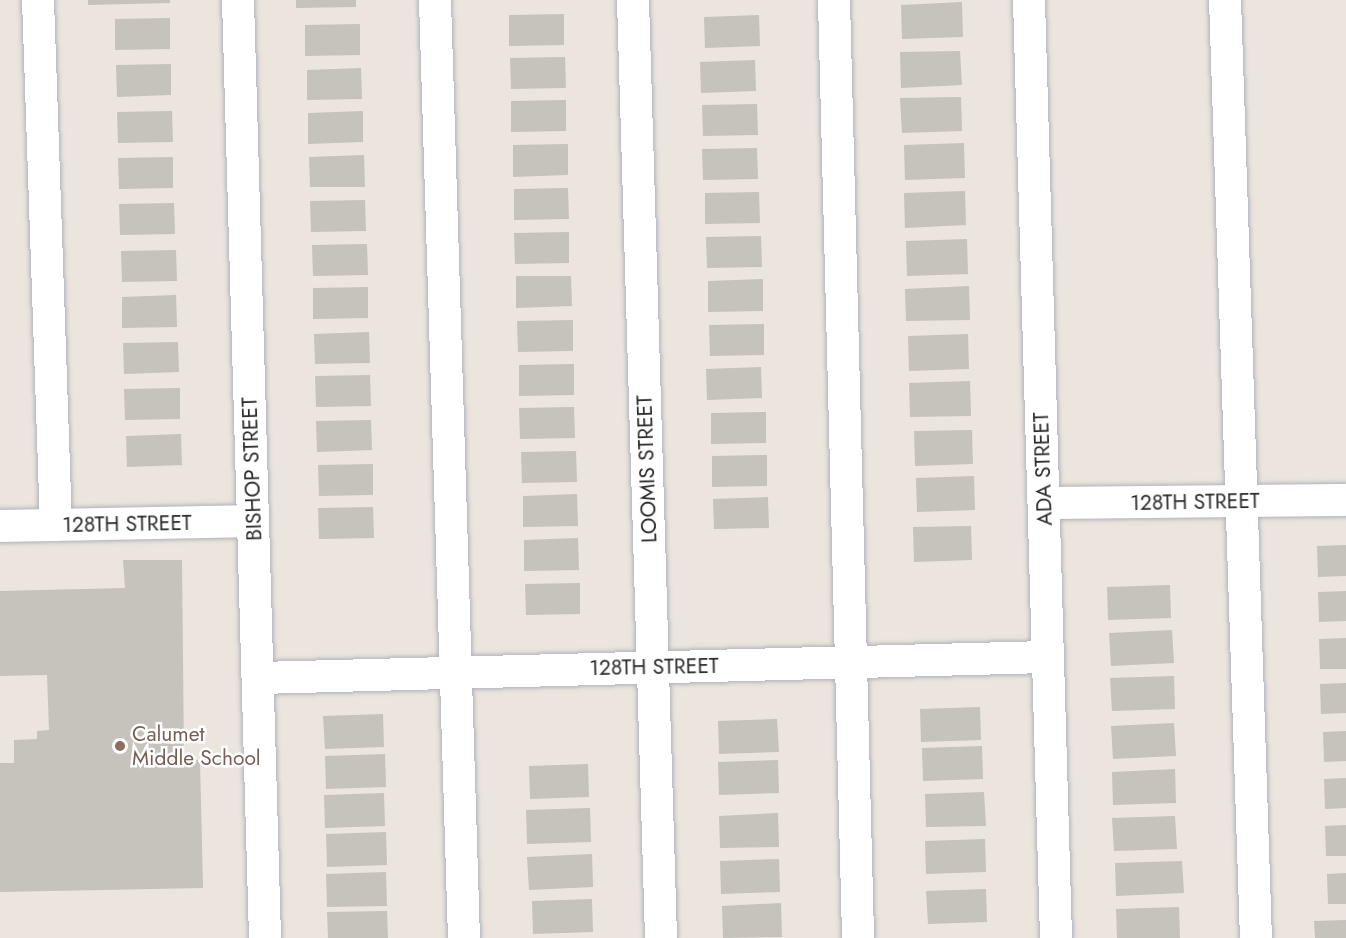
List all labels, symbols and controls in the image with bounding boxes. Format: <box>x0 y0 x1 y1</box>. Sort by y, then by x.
street label: LOOMIS STREET <box>632 395 662 543</box>
street label: BISHOP STREET <box>237 397 267 541</box>
street label: ADA STREET <box>1028 412 1058 526</box>
street label: 128TH STREET <box>1130 488 1260 516</box>
street label: 128TH STREET <box>62 510 192 538</box>
street label: 128TH STREET <box>589 653 719 681</box>
place label: Calumet Middle School <box>132 721 261 771</box>
marker: Calumet Middle School <box>113 739 127 753</box>

